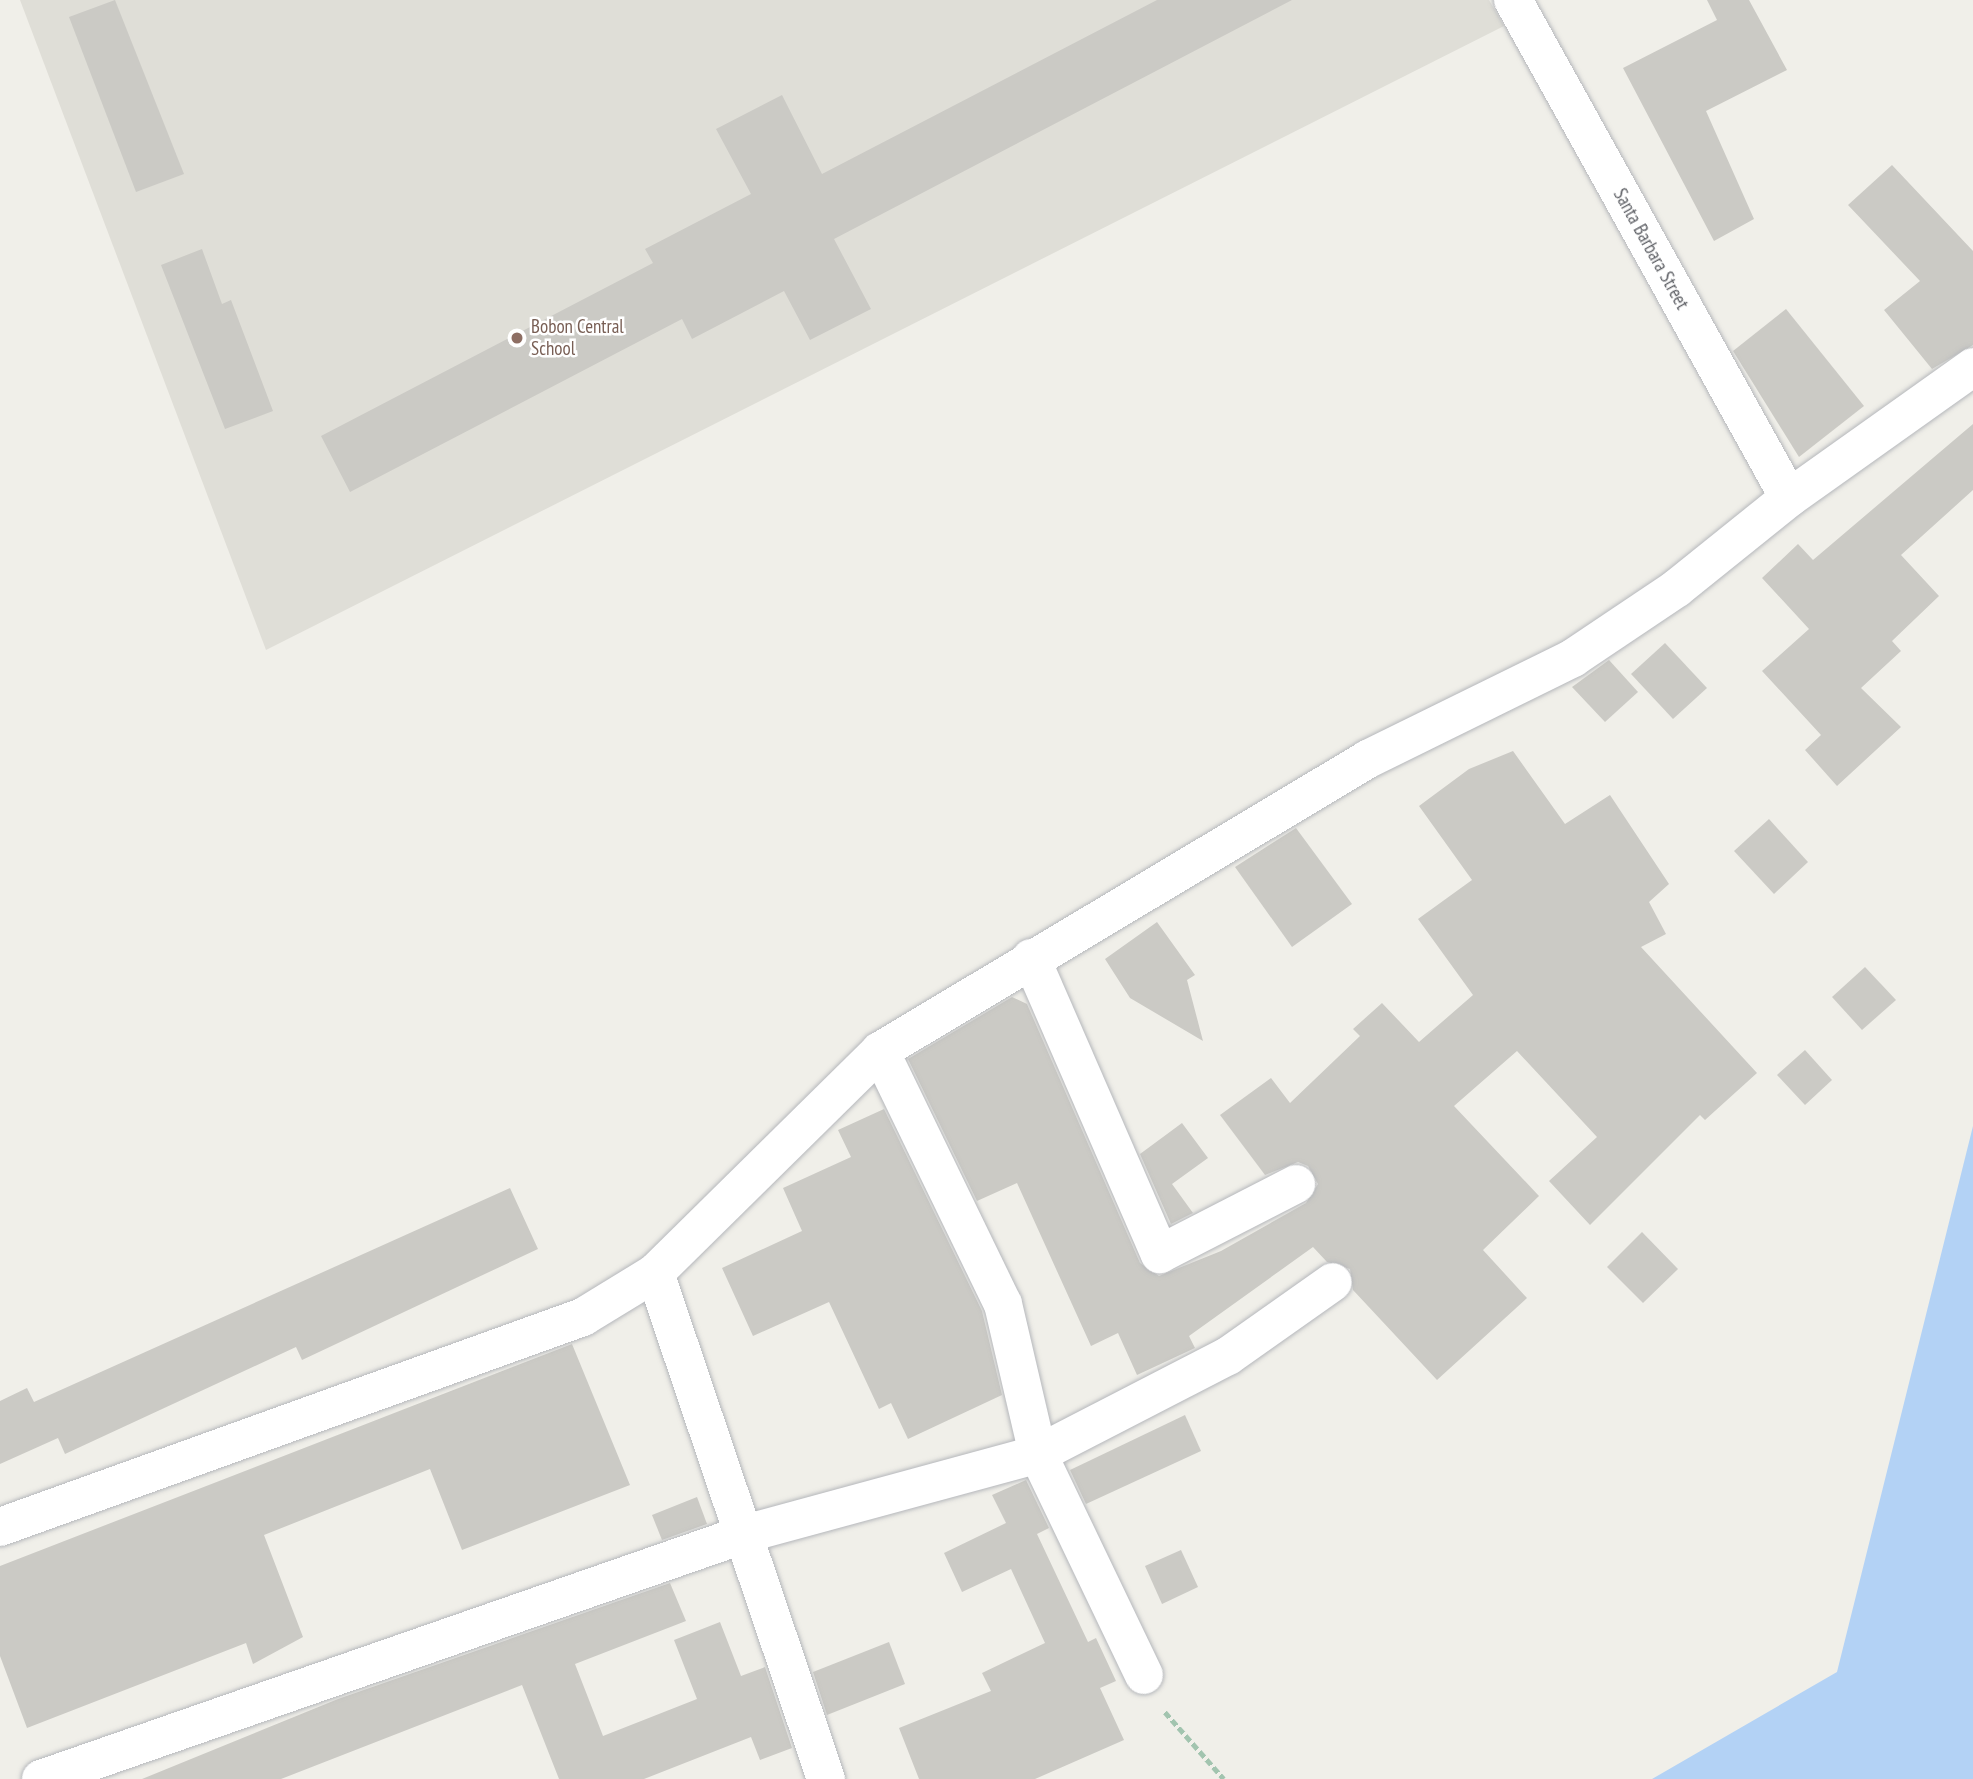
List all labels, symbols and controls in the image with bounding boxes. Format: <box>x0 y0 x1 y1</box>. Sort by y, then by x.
street label: Santa Barbara Street <box>1608 185 1694 313</box>
place label: Bobon Central School <box>531 316 624 360</box>
marker: Bobon Central School <box>509 330 525 346</box>

